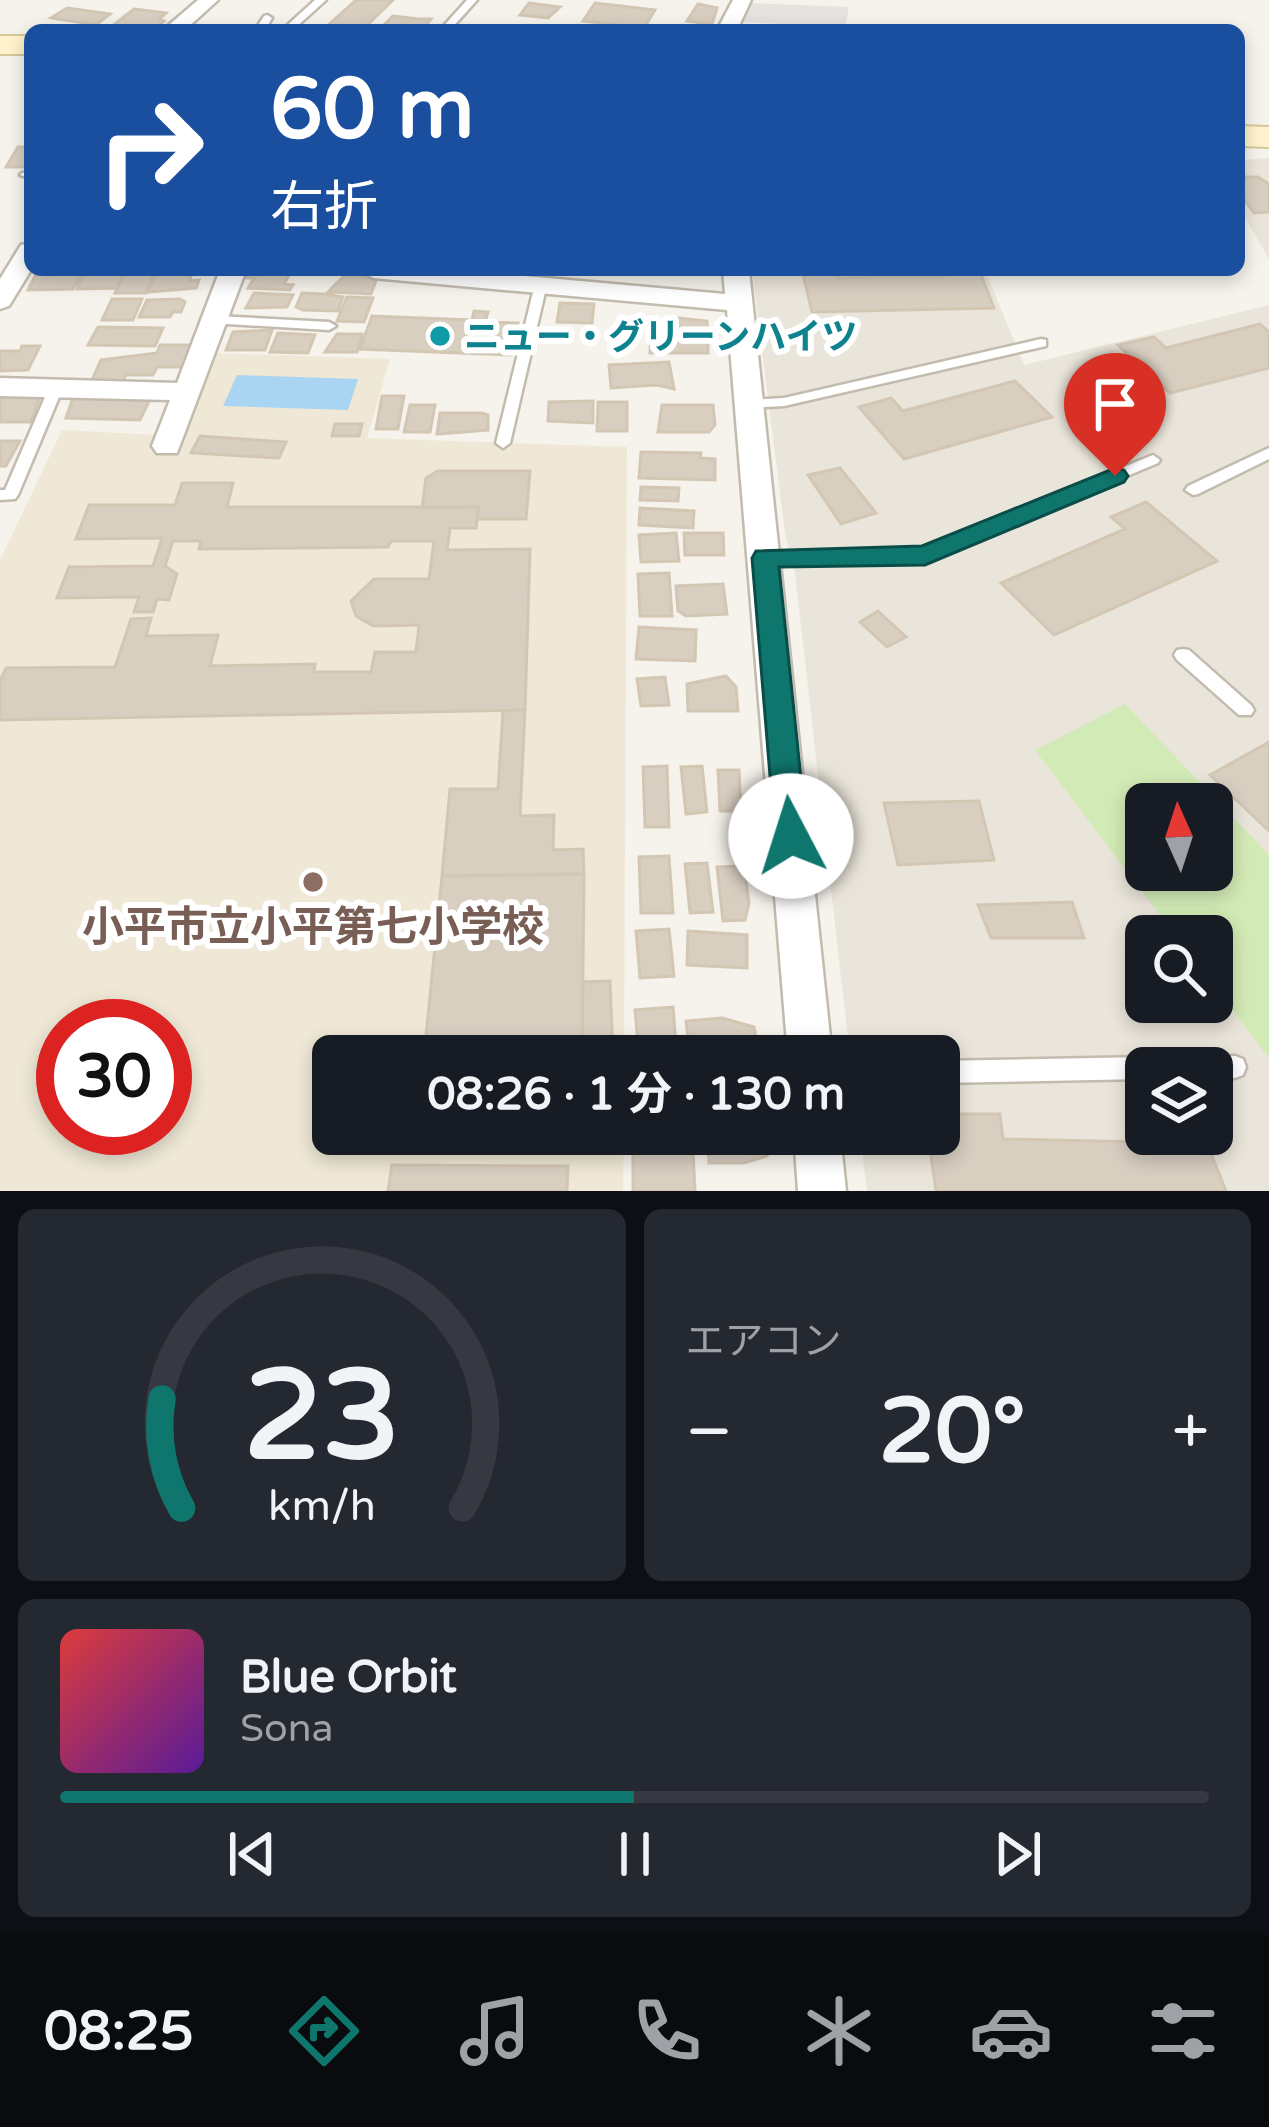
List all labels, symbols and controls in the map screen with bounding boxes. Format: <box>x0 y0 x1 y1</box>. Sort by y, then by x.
text: 60 m <box>270 60 474 161</box>
icon: right <box>72 72 228 228</box>
text: 右折 <box>270 175 378 240</box>
place label: ニュー・グリーンハイツ <box>464 316 857 359</box>
marker: ニュー・グリーンハイツ <box>427 323 453 349</box>
pin <box>1064 353 1166 476</box>
icon: arrive <box>1082 371 1148 437</box>
position arrow <box>728 773 854 899</box>
north arrow <box>1125 783 1233 891</box>
map controls <box>1125 783 1233 1155</box>
marker: 小平市立小平第七小学校 <box>300 869 326 895</box>
place label: 小平市立小平第七小学校 <box>82 902 544 953</box>
button: search <box>1125 915 1233 1023</box>
speed limit sign: 30 <box>36 999 192 1155</box>
button: layers <box>1125 1047 1233 1155</box>
text: 08:26 · 1 分 · 130 m <box>427 1068 845 1122</box>
text: エアコン <box>686 1318 842 1365</box>
text: 23 <box>243 1342 400 1493</box>
text: 20° <box>879 1378 1026 1487</box>
text: − <box>686 1392 733 1472</box>
text: + <box>1172 1392 1209 1472</box>
text: km/h <box>268 1481 376 1532</box>
text: Blue Orbit <box>240 1651 457 1705</box>
text: Sona <box>240 1705 333 1752</box>
icon: previous <box>219 1821 285 1887</box>
icon: pause <box>602 1821 668 1887</box>
icon: next <box>985 1821 1051 1887</box>
icon: directions <box>282 1989 366 2073</box>
icon: music <box>453 1989 537 2073</box>
icon: phone <box>625 1989 709 2073</box>
icon: climate <box>797 1989 881 2073</box>
icon: car <box>969 1989 1053 2073</box>
icon: filters <box>1141 1989 1225 2073</box>
text: 08:25 <box>44 1999 194 2064</box>

